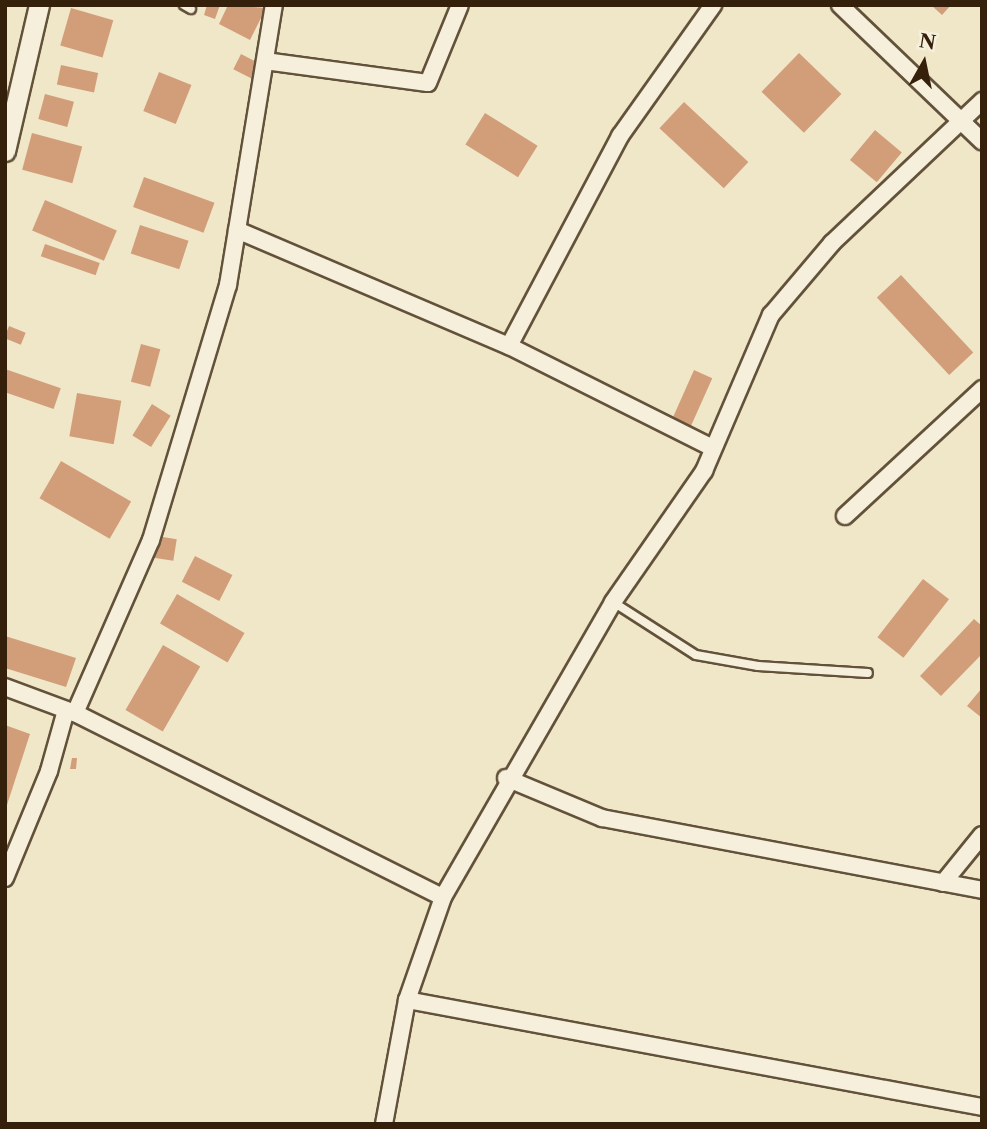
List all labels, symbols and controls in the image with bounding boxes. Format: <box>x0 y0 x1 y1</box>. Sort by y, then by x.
north arrow <box>889 28 959 98</box>
text: N <box>917 29 937 54</box>

